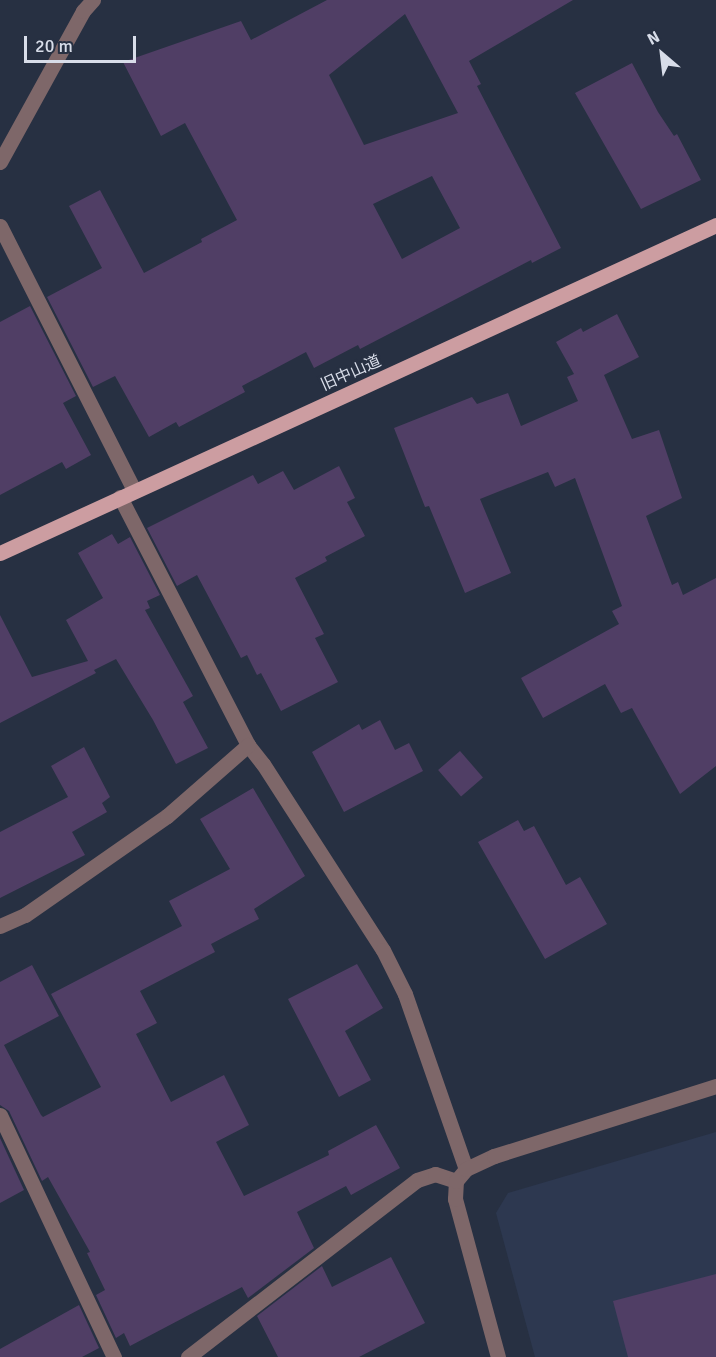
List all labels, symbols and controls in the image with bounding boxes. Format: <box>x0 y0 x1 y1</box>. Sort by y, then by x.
scale bar <box>27 24 140 62</box>
north arrow <box>632 24 692 84</box>
text: N <box>644 27 663 50</box>
text: 20 m <box>35 35 73 57</box>
street label: 旧中山道 <box>318 351 384 395</box>

